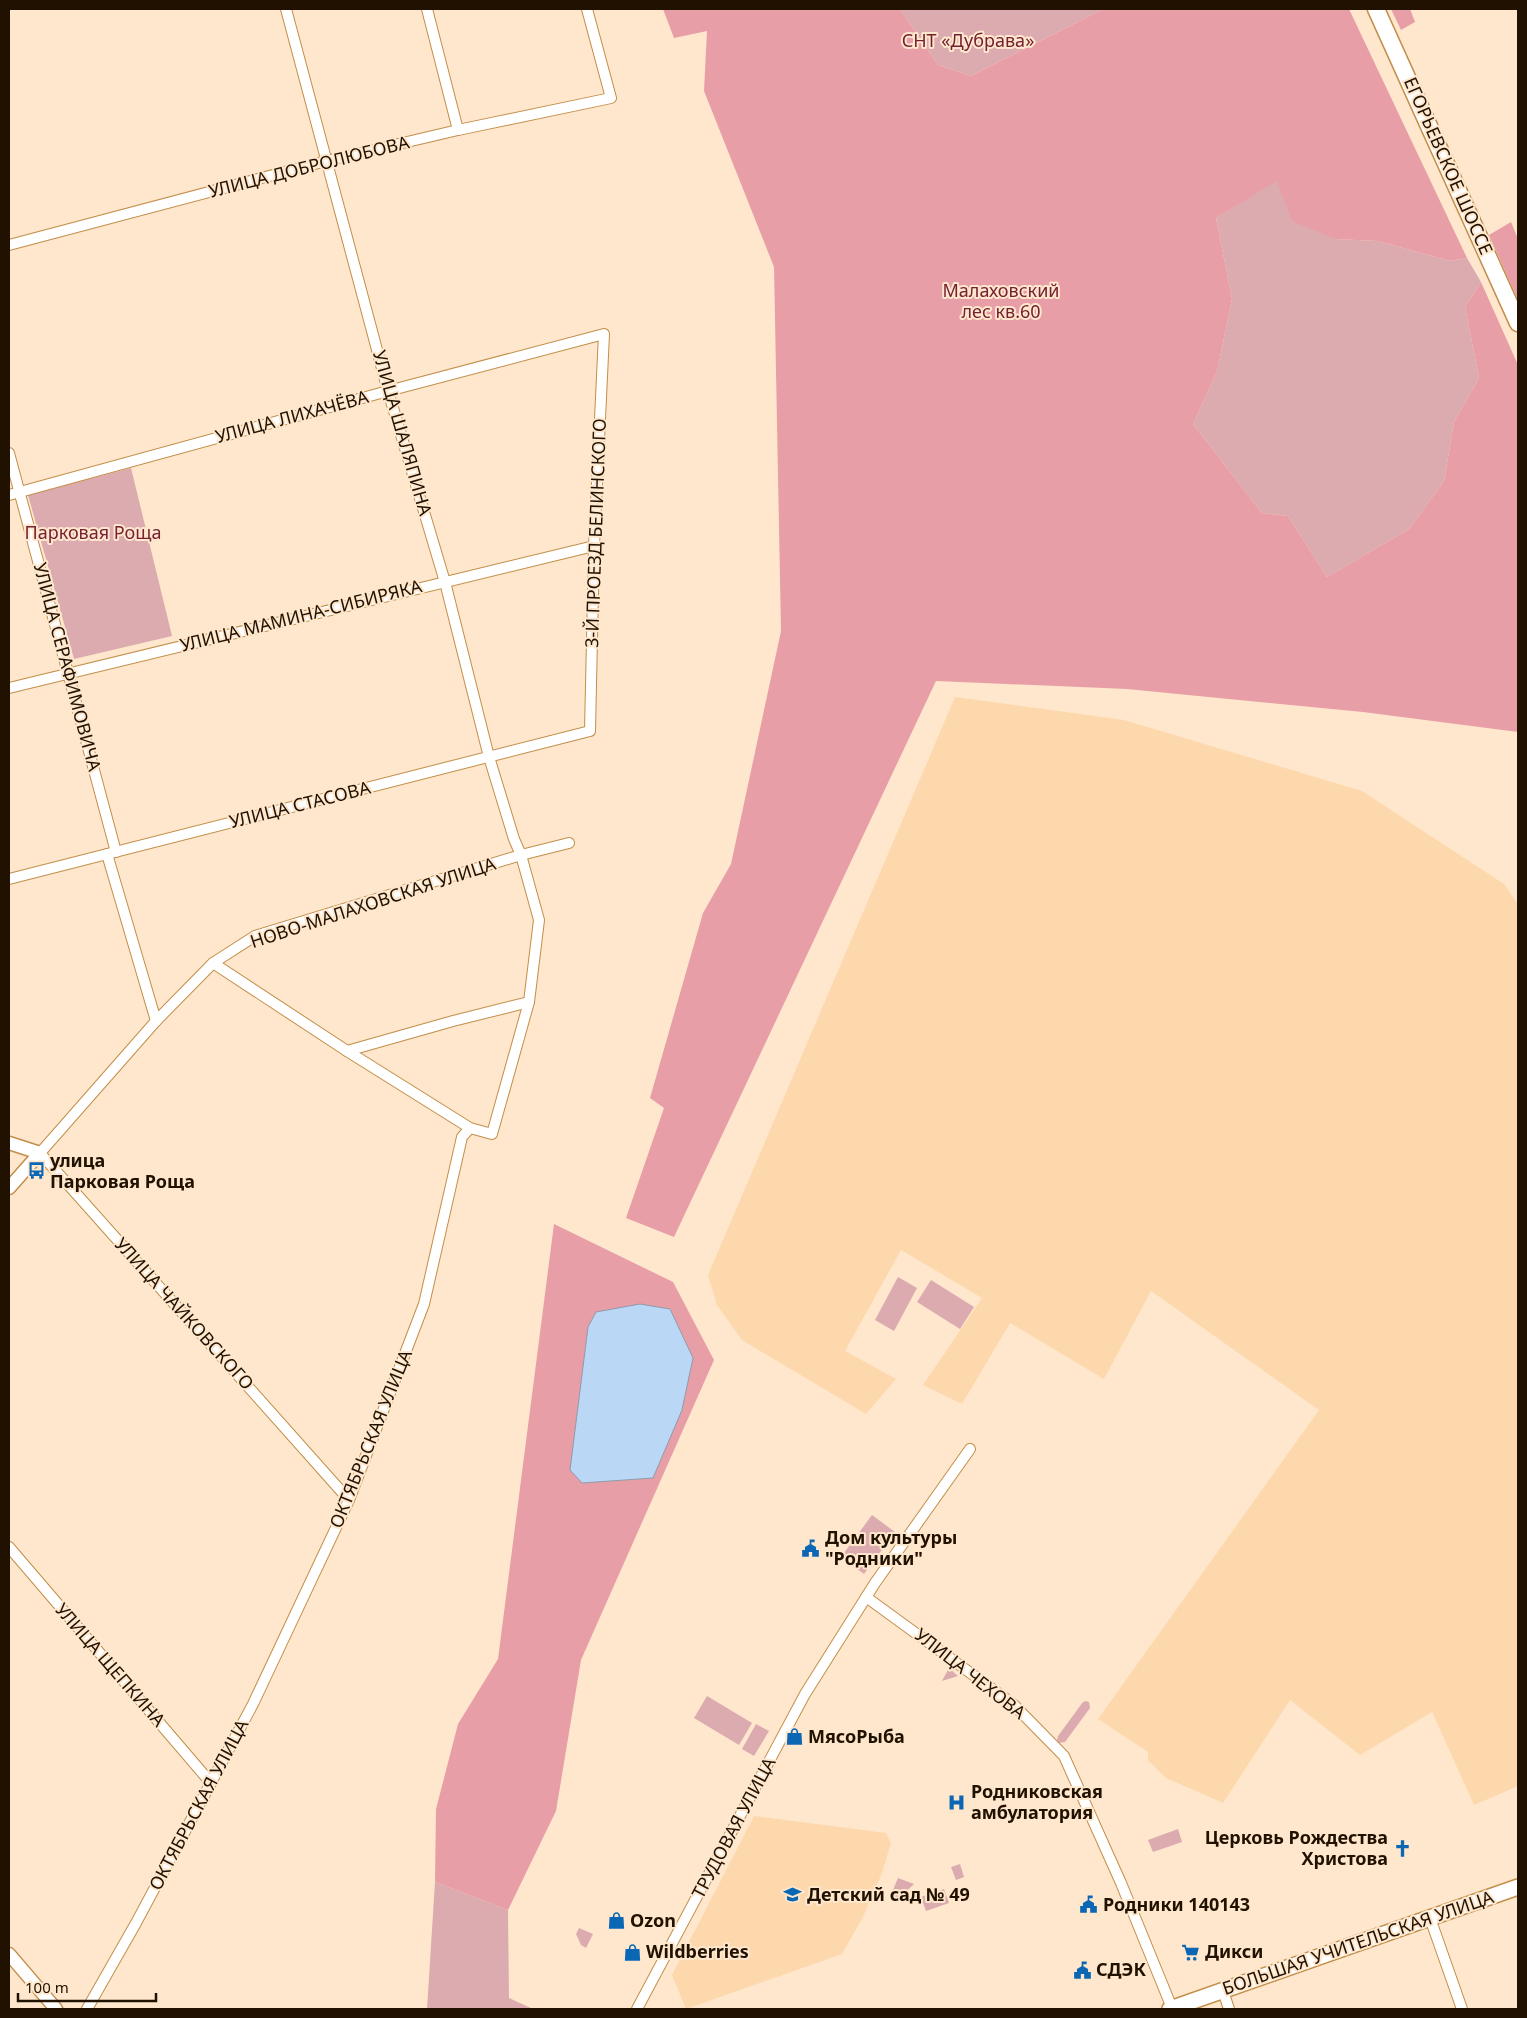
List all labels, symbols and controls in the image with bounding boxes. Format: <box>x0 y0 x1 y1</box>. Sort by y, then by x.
park label: СНТ «Дубрава» <box>902 28 1034 52</box>
street label: ЕГОРЬЕВСКОЕ ШОССЕ <box>1399 73 1499 258</box>
street label: УЛИЦА ДОБРОЛЮБОВА <box>206 129 412 203</box>
park label: Малаховский лес кв.60 <box>942 278 1060 323</box>
street label: УЛИЦА ШАЛЯПИНА <box>368 347 438 519</box>
street label: УЛИЦА ЛИХАЧЁВА <box>213 384 371 448</box>
street label: 3-Й ПРОЕЗД БЕЛИНСКОГО <box>579 418 611 648</box>
park label: Парковая Роща <box>25 520 161 544</box>
street label: УЛИЦА СЕРАФИМОВИЧА <box>29 560 107 774</box>
street label: УЛИЦА МАМИНА-СИБИРЯКА <box>177 573 425 657</box>
street label: УЛИЦА СТАСОВА <box>227 775 373 833</box>
street label: НОВО-МАЛАХОВСКАЯ УЛИЦА <box>247 851 499 953</box>
place label: улица Парковая Роща <box>49 1148 195 1193</box>
bus stop icon: улица Парковая Роща <box>26 1161 46 1181</box>
street label: УЛИЦА ЧАЙКОВСКОГО <box>110 1232 260 1395</box>
street label: ОКТЯБРЬСКАЯ УЛИЦА <box>323 1345 417 1531</box>
place label: Дом культуры "Родники" <box>825 1525 957 1570</box>
public building icon: Дом культуры "Родники" <box>801 1538 821 1558</box>
street label: УЛИЦА ЩЕПКИНА <box>50 1597 171 1732</box>
street label: УЛИЦА ЧЕХОВА <box>910 1622 1031 1724</box>
street label: ОКТЯБРЬСКАЯ УЛИЦА <box>143 1714 254 1894</box>
place label: МясоРыба <box>808 1724 905 1748</box>
shop icon: МясоРыба <box>784 1727 804 1747</box>
street label: ТРУДОВАЯ УЛИЦА <box>686 1752 781 1902</box>
place label: Родниковская амбулатория <box>971 1779 1103 1824</box>
hospital icon: Родниковская амбулатория <box>947 1792 967 1812</box>
place label: Церковь Рождества Христова <box>1205 1825 1388 1870</box>
church icon: Церковь Рождества Христова <box>1392 1838 1412 1858</box>
place label: Детский сад № 49 <box>807 1882 970 1906</box>
street label: БОЛЬШАЯ УЧИТЕЛЬСКАЯ УЛИЦА <box>1219 1884 1497 2000</box>
school or university icon: Детский сад № 49 <box>783 1885 803 1905</box>
place label: Родники 140143 <box>1103 1892 1250 1916</box>
public building icon: Родники 140143 <box>1079 1895 1099 1915</box>
place label: Ozon <box>630 1908 676 1932</box>
shop icon: Ozon <box>606 1911 626 1931</box>
place label: Wildberries <box>646 1939 749 1963</box>
place label: Дикси <box>1205 1939 1263 1963</box>
shop icon: Wildberries <box>622 1942 642 1962</box>
supermarket icon: Дикси <box>1181 1942 1201 1962</box>
place label: СДЭК <box>1096 1957 1146 1981</box>
public building icon: СДЭК <box>1072 1960 1092 1980</box>
scale bar <box>18 1970 155 2002</box>
text: 100 m <box>25 1977 69 1997</box>

